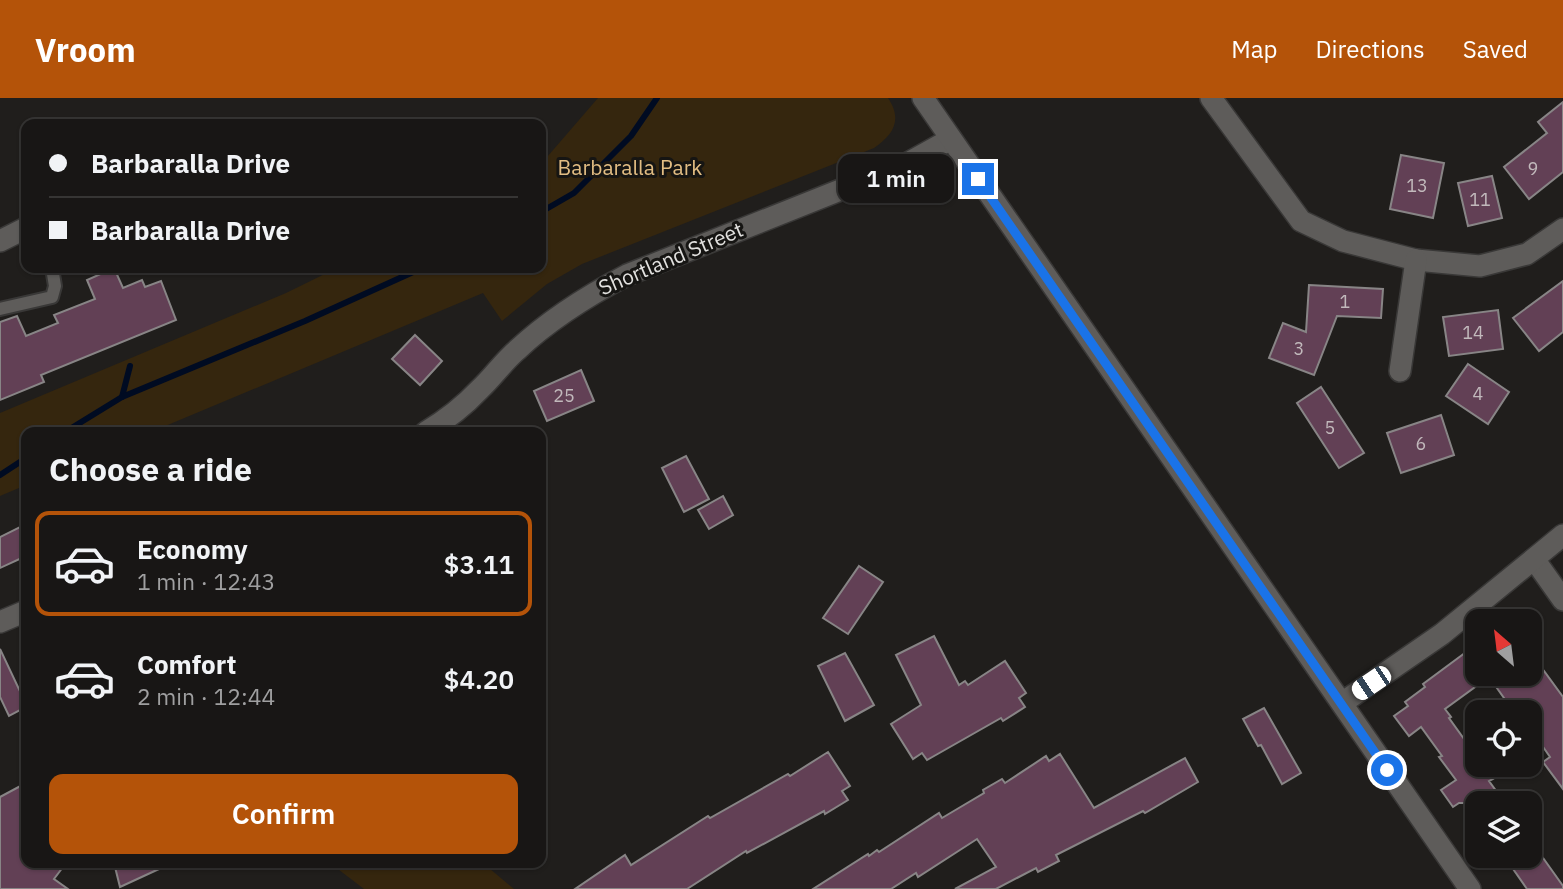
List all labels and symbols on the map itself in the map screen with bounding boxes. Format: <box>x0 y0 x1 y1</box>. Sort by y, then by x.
park label: Barbaralla Park <box>558 153 702 181</box>
callout: 1 min <box>838 154 954 204</box>
house number: 9 <box>1528 157 1538 180</box>
route end <box>962 163 994 195</box>
house number: 13 <box>1406 174 1428 197</box>
house number: 11 <box>1469 188 1491 211</box>
street label: Shortland Street <box>594 215 747 301</box>
house number: 1 <box>1340 290 1350 313</box>
house number: 14 <box>1462 321 1484 344</box>
house number: 3 <box>1294 337 1304 360</box>
house number: 4 <box>1473 382 1484 405</box>
house number: 25 <box>553 384 575 407</box>
house number: 5 <box>1325 416 1335 439</box>
house number: 6 <box>1416 432 1426 455</box>
north arrow <box>1465 609 1542 686</box>
car <box>1348 663 1395 703</box>
route start <box>1371 754 1403 786</box>

